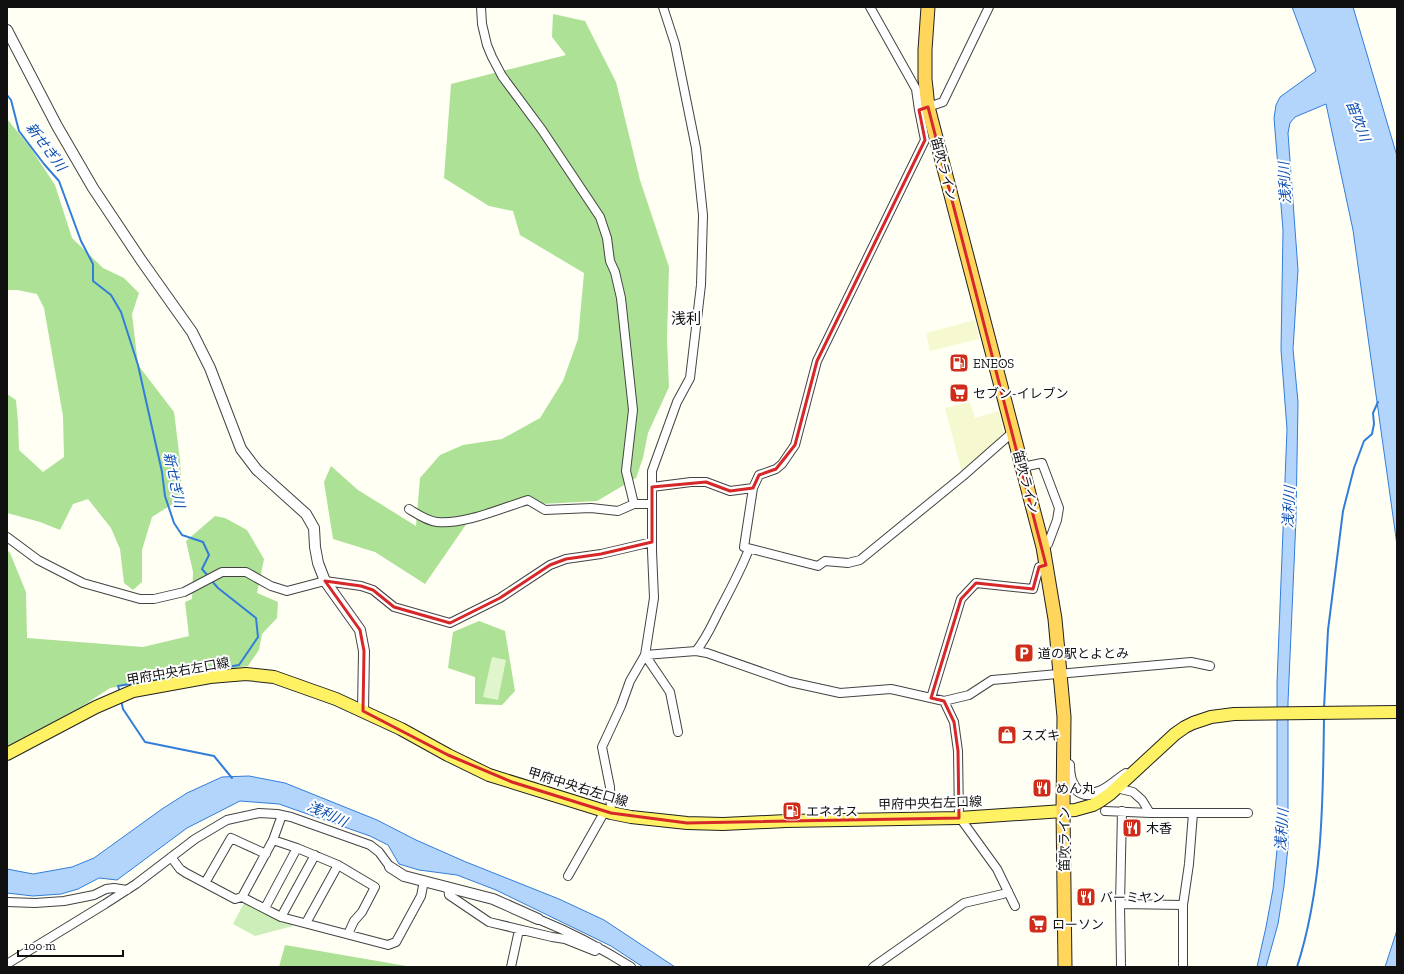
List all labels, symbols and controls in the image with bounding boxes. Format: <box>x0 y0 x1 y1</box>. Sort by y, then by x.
water label: 笛吹川 <box>1343 98 1374 146</box>
water label: 新せぎ川 <box>22 120 71 176</box>
street label: 笛吹ライン <box>928 136 960 202</box>
water label: 浅利川 <box>1275 160 1295 204</box>
district label: 浅利 <box>671 310 701 328</box>
fuel station icon: ENEOS <box>948 352 970 374</box>
place label: ENEOS <box>973 356 1014 371</box>
supermarket icon: セブン-イレブン <box>948 382 970 404</box>
place label: セブン-イレブン <box>973 386 1069 401</box>
street label: 笛吹ライン <box>1010 449 1042 515</box>
water label: 新せぎ川 <box>160 451 189 511</box>
water label: 浅利川 <box>1279 484 1299 528</box>
parking icon: 道の駅とよとみ <box>1013 642 1035 664</box>
place label: 道の駅とよとみ <box>1038 646 1129 661</box>
street label: 甲府中央右左口線 <box>125 655 231 687</box>
shop icon: スズキ <box>996 724 1018 746</box>
place label: スズキ <box>1021 728 1060 743</box>
street label: 甲府中央右左口線 <box>526 765 630 809</box>
restaurant icon: めん丸 <box>1031 777 1053 799</box>
place label: めん丸 <box>1056 781 1095 796</box>
street label: 甲府中央右左口線 <box>878 794 982 812</box>
water label: 浅利川 <box>304 797 351 831</box>
fuel station icon: エネオス <box>781 800 803 822</box>
place label: エネオス <box>806 804 858 819</box>
street label: 笛吹ライン <box>1057 806 1072 872</box>
water label: 浅利川 <box>1272 806 1292 852</box>
restaurant icon: 木香 <box>1121 817 1143 839</box>
place label: 木香 <box>1146 821 1172 836</box>
restaurant icon: バーミヤン <box>1075 886 1097 908</box>
place label: バーミヤン <box>1100 890 1165 905</box>
supermarket icon: ローソン <box>1027 913 1049 935</box>
place label: ローソン <box>1052 917 1104 932</box>
scale bar <box>18 932 123 958</box>
text: 100 m <box>24 939 56 953</box>

